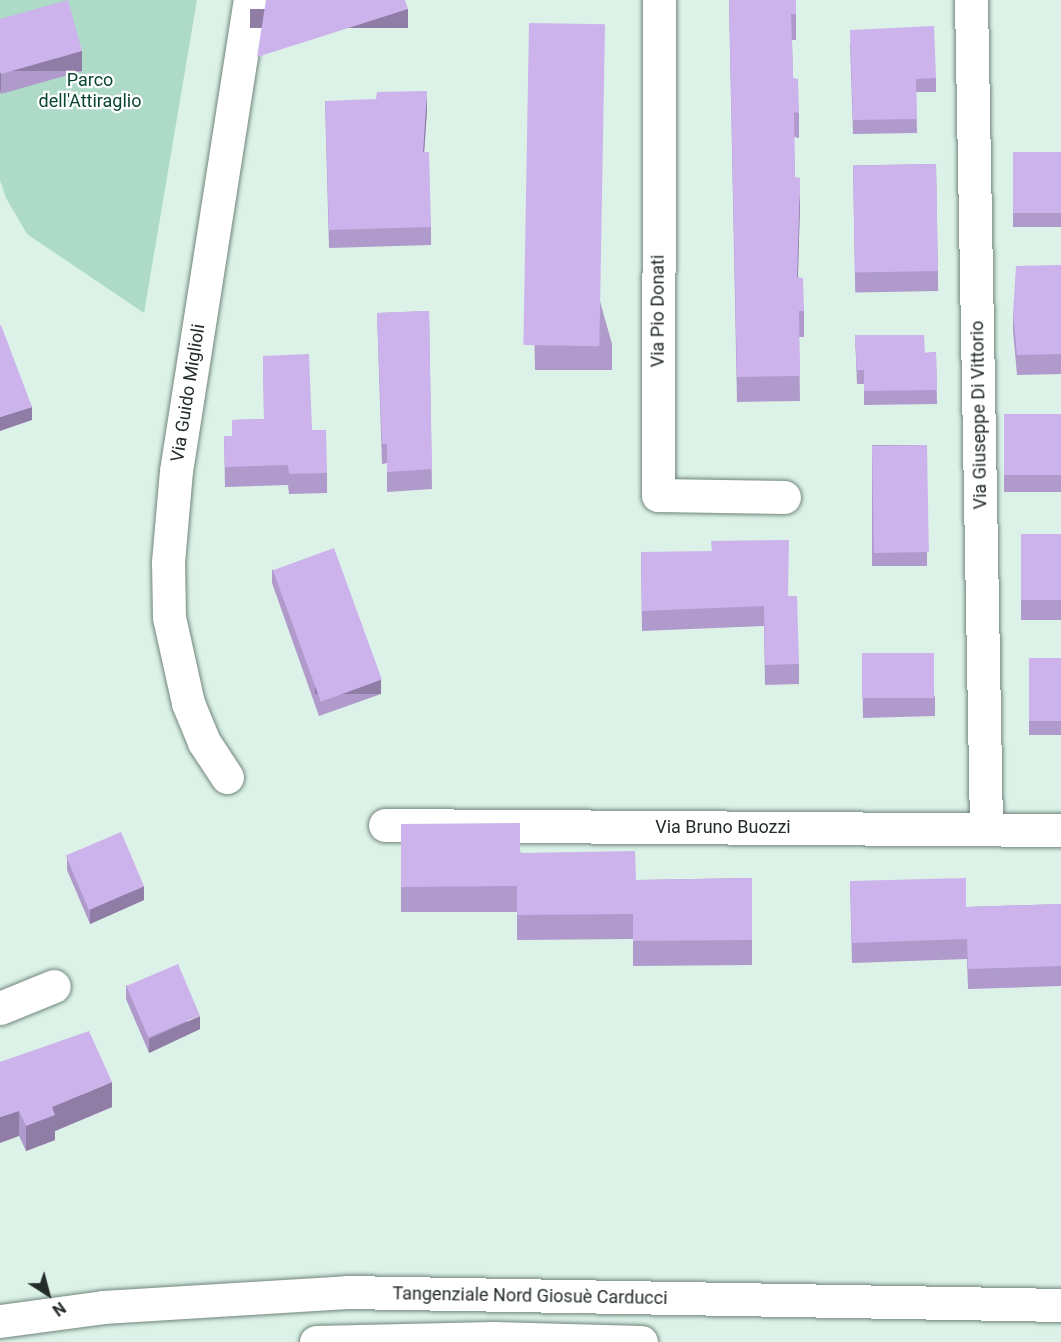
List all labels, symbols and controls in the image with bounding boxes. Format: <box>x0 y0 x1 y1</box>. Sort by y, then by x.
park label: Parco dell'Attiraglio <box>39 70 141 112</box>
street label: Via Pio Donati <box>647 255 669 367</box>
street label: Via Giuseppe Di Vittorio <box>967 320 991 510</box>
street label: Via Guido Miglioli <box>166 322 210 464</box>
street label: Via Bruno Buozzi <box>655 816 791 838</box>
north arrow <box>18 1264 78 1324</box>
street label: Tangenziale Nord Giosuè Carducci <box>392 1283 668 1309</box>
text: N <box>49 1298 69 1320</box>

